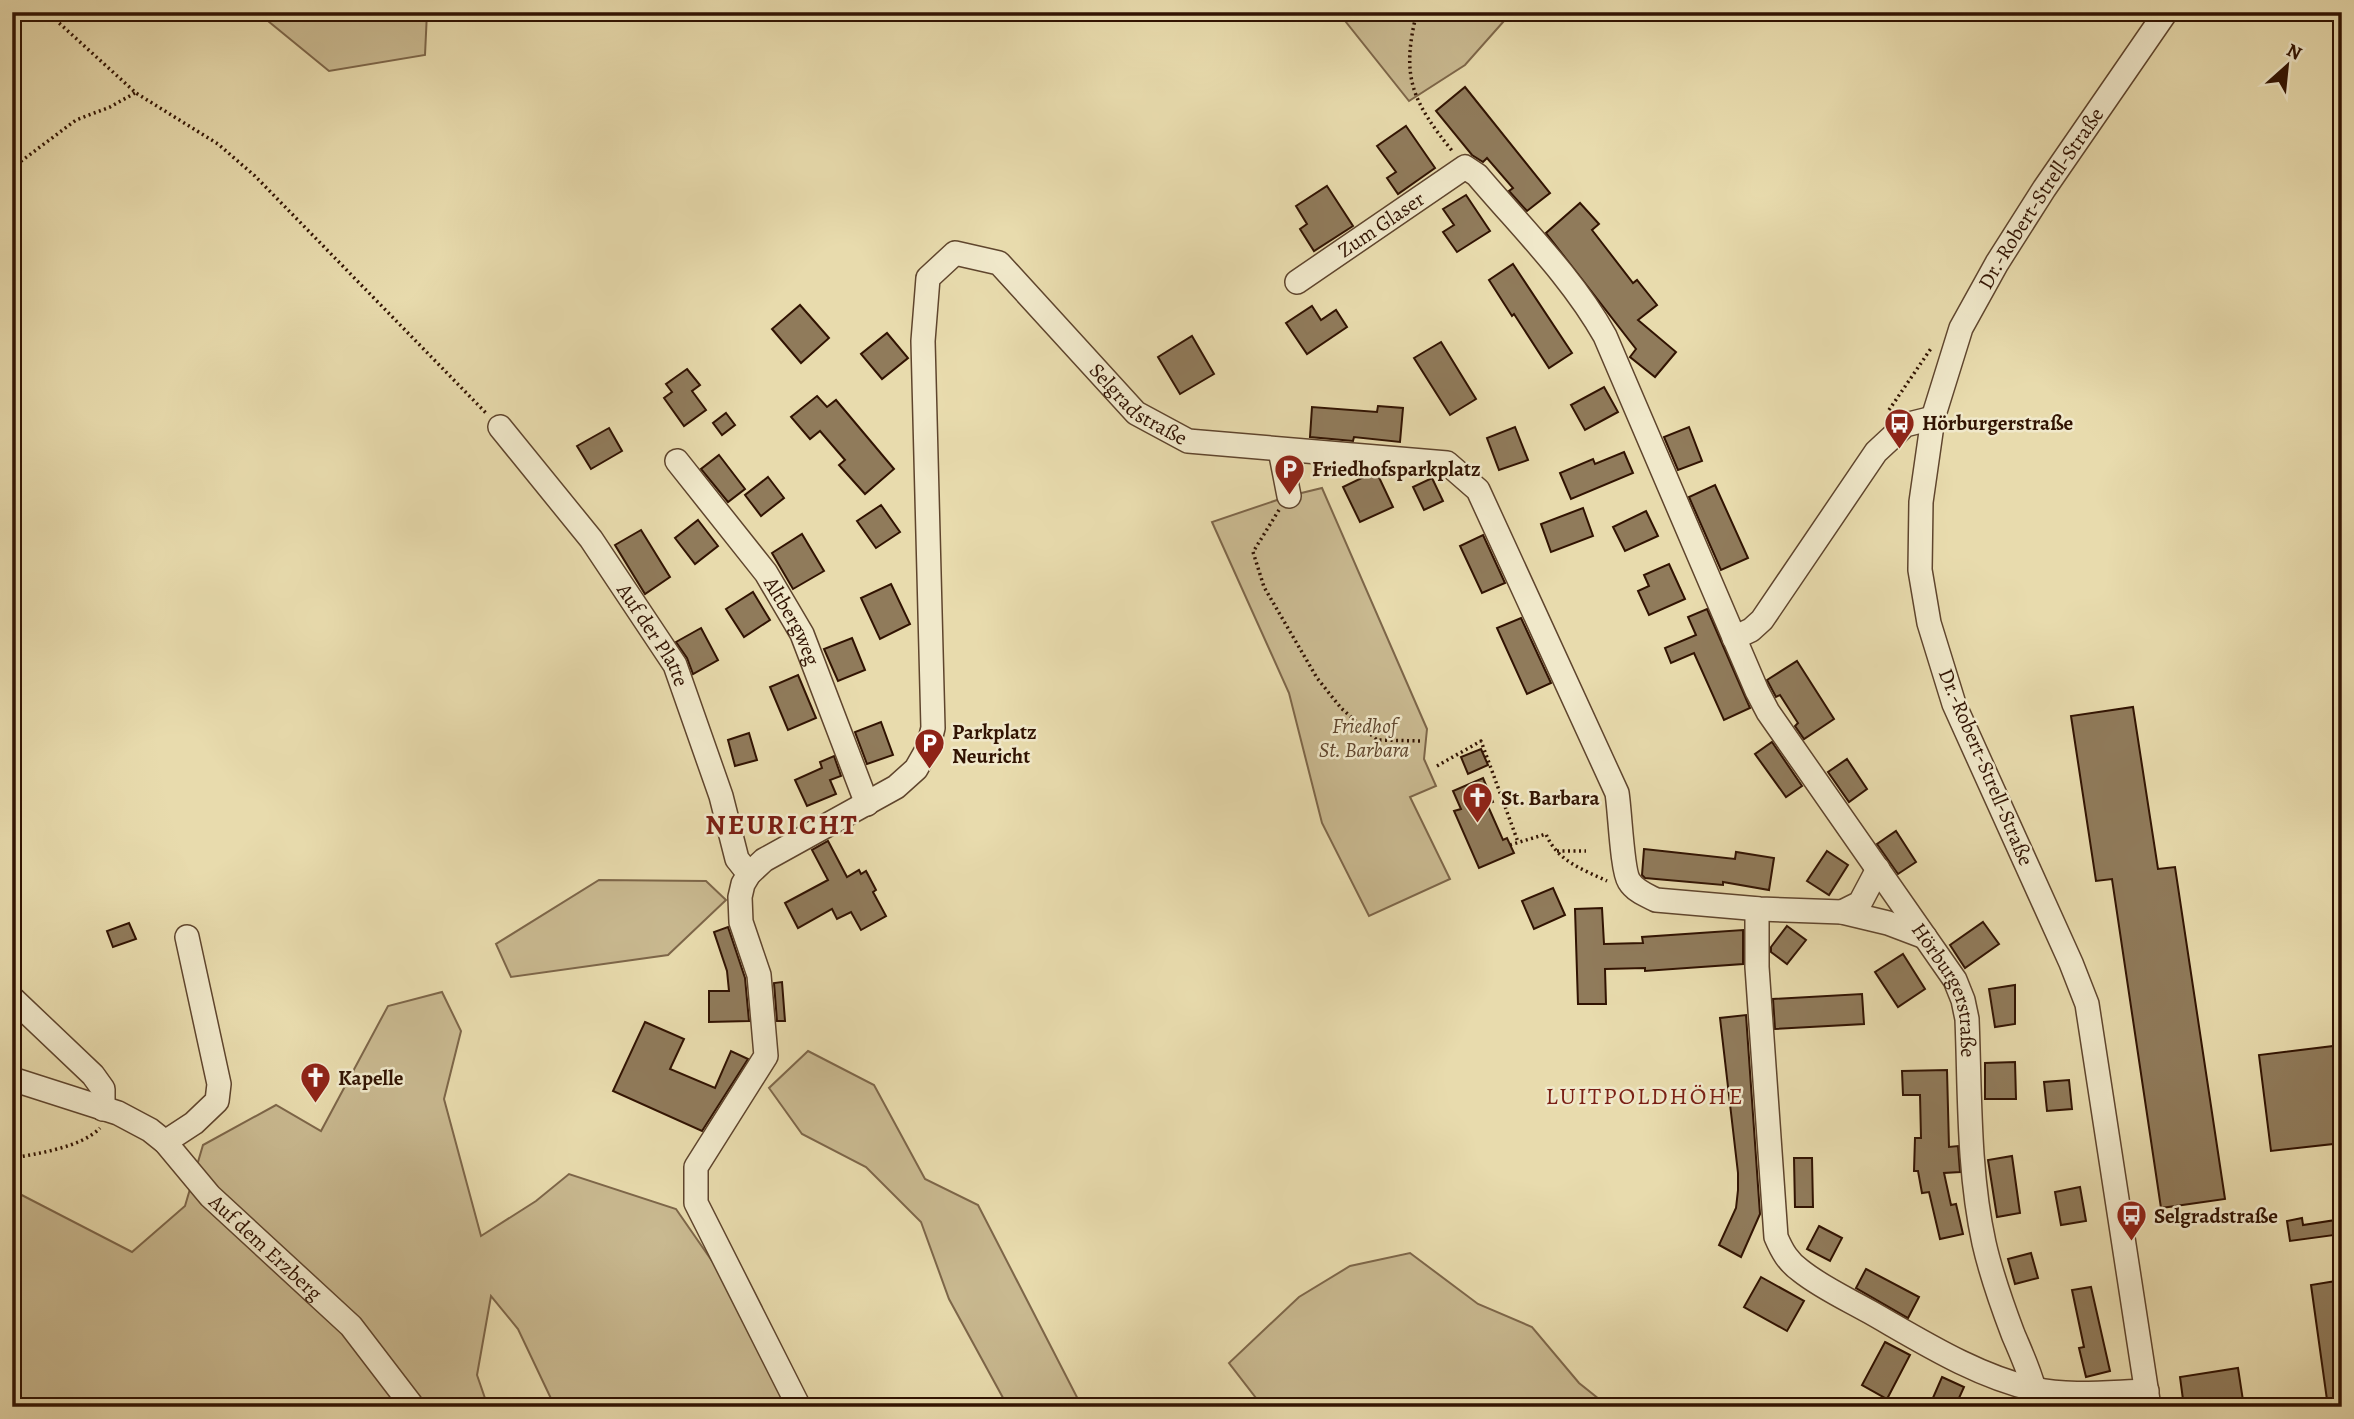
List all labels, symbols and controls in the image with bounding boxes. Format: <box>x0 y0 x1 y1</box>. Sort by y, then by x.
north arrow <box>2252 32 2322 102</box>
text: N <box>2282 37 2306 67</box>
street label: Dr.-Robert-Strell-Straße <box>1971 102 2110 294</box>
street label: Zum Glaser <box>1332 185 1430 264</box>
street label: Selgradstraße <box>1083 357 1192 452</box>
bus stop icon: Hörburgerstraße <box>1882 406 1916 450</box>
place label: Hörburgerstraße <box>1922 409 2074 437</box>
parking icon: Friedhofsparkplatz <box>1272 452 1306 496</box>
place label: Friedhofsparkplatz <box>1312 455 1481 483</box>
street label: Altbergweg <box>757 571 827 670</box>
street label: Auf der Platte <box>610 577 695 690</box>
street label: Dr.-Robert-Strell-Straße <box>1932 664 2040 870</box>
park label: Friedhof St. Barbara <box>1319 712 1410 764</box>
place label: Parkplatz Neuricht <box>952 718 1037 770</box>
parking icon: Parkplatz Neuricht <box>912 727 946 771</box>
church icon: St. Barbara <box>1461 781 1495 825</box>
place label: St. Barbara <box>1501 784 1600 812</box>
district label: NEURICHT <box>705 806 859 844</box>
street label: Hörburgerstraße <box>1905 917 1982 1058</box>
church icon: Kapelle <box>298 1061 332 1105</box>
place label: Kapelle <box>338 1064 404 1092</box>
district label: LUITPOLDHÖHE <box>1545 1080 1745 1112</box>
street label: Auf dem Erzberg <box>202 1187 329 1307</box>
bus stop icon: Selgradstraße <box>2114 1199 2148 1243</box>
place label: Selgradstraße <box>2154 1202 2278 1230</box>

